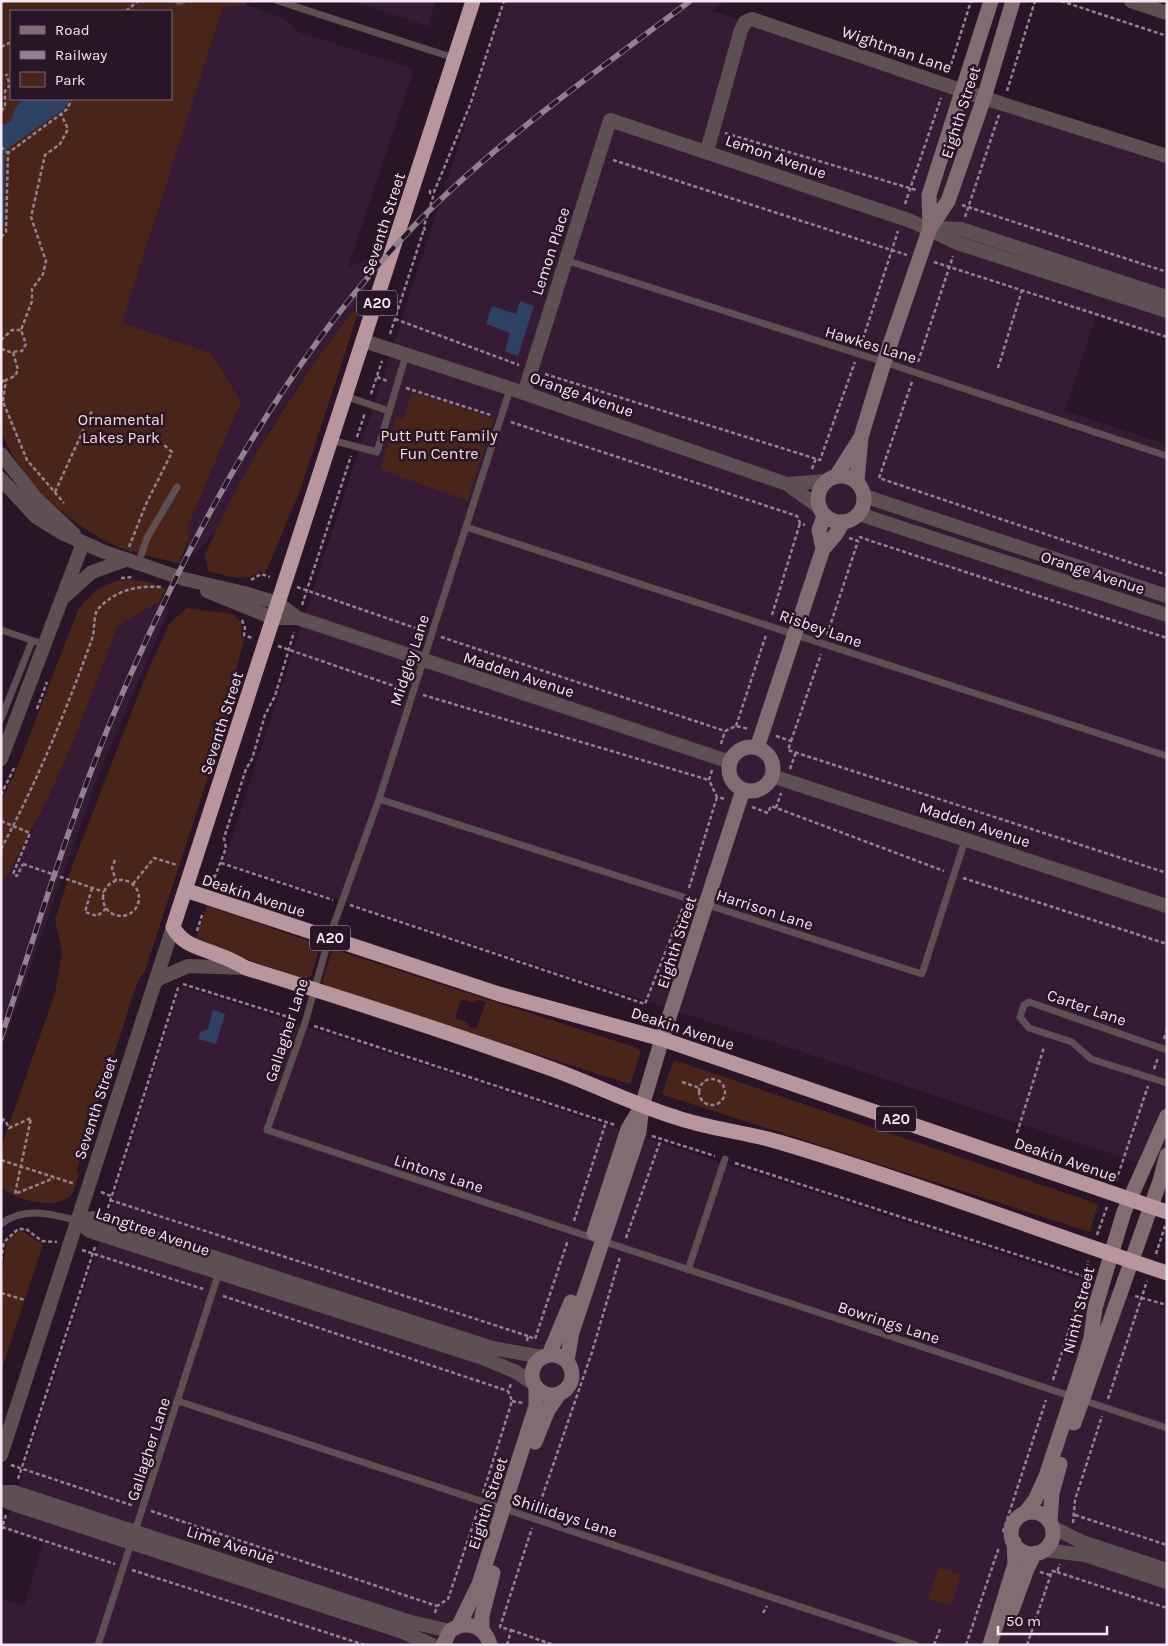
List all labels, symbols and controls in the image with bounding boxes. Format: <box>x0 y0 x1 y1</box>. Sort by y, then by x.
legend <box>10 10 172 100</box>
text: Road <box>55 21 90 39</box>
street label: Wightman Lane <box>839 22 954 77</box>
text: Railway <box>55 46 107 64</box>
street label: Eighth Street <box>937 64 984 161</box>
text: Park <box>55 71 85 89</box>
street label: Lemon Avenue <box>723 130 829 183</box>
street label: Seventh Street <box>358 170 409 278</box>
street label: Lemon Place <box>527 205 574 298</box>
road number: A20 <box>357 290 397 316</box>
street label: Hawkes Lane <box>823 322 919 367</box>
street label: Orange Avenue <box>528 368 636 421</box>
park label: Ornamental Lakes Park <box>78 410 164 447</box>
park label: Putt Putt Family Fun Centre <box>380 426 498 463</box>
street label: Orange Avenue <box>1038 547 1147 598</box>
street label: Risbey Lane <box>777 605 865 651</box>
street label: Midgley Lane <box>386 612 433 708</box>
street label: Madden Avenue <box>461 648 577 701</box>
street label: Seventh Street <box>196 669 247 777</box>
street label: Madden Avenue <box>917 798 1033 851</box>
street label: Deakin Avenue <box>200 870 308 921</box>
street label: Harrison Lane <box>714 885 816 934</box>
street label: Eighth Street <box>653 894 700 991</box>
road number: A20 <box>310 926 350 950</box>
street label: Gallagher Lane <box>261 976 312 1084</box>
street label: Carter Lane <box>1045 985 1129 1030</box>
street label: Deakin Avenue <box>629 1003 737 1054</box>
street label: Seventh Street <box>70 1054 121 1162</box>
road number: A20 <box>876 1106 916 1132</box>
street label: Deakin Avenue <box>1012 1133 1120 1186</box>
street label: Lintons Lane <box>392 1150 486 1197</box>
street label: Langtree Avenue <box>93 1203 213 1260</box>
street label: Ninth Street <box>1059 1265 1098 1355</box>
street label: Bowrings Lane <box>836 1297 942 1348</box>
street label: Gallagher Lane <box>123 1395 174 1503</box>
street label: Eighth Street <box>464 1455 511 1552</box>
street label: Shillidays Lane <box>510 1489 620 1541</box>
street label: Lime Avenue <box>184 1521 277 1568</box>
scale bar <box>998 1604 1107 1636</box>
text: 50 m <box>1006 1612 1041 1630</box>

